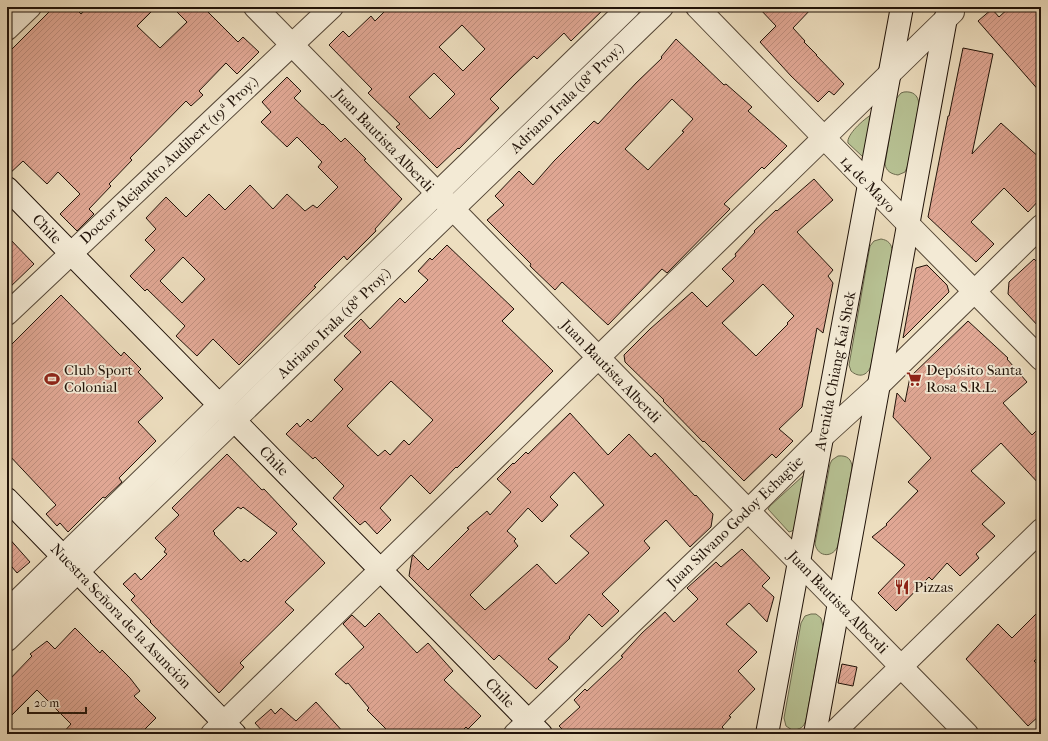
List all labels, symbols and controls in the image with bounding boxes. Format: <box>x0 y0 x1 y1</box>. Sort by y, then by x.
street label: Adriano Irala (18ª Proy.) <box>506 39 628 158</box>
street label: Doctor Alejandro Audibert (19ª Proy.) <box>76 72 262 248</box>
street label: Juan Bautista Alberdi <box>329 84 438 196</box>
street label: 14 de Mayo <box>837 152 900 216</box>
street label: Chile <box>29 210 66 248</box>
street label: Adriano Irala (18ª Proy.) <box>273 264 395 383</box>
street label: Avenida Chiang Kai Shek <box>811 289 859 453</box>
street label: Juan Bautista Alberdi <box>556 315 665 427</box>
place label: Club Sport Colonial <box>64 361 133 396</box>
place label: Depósito Santa Rosa S.R.L. <box>926 361 1023 396</box>
sports icon: Club Sport Colonial <box>43 370 61 388</box>
supermarket icon: Depósito Santa Rosa S.R.L. <box>905 370 923 388</box>
street label: Chile <box>256 442 293 480</box>
street label: Juan Silvano Godoy Echagüe <box>662 452 807 593</box>
street label: Nuestra Señora de la Asunción <box>47 540 195 693</box>
street label: Juan Bautista Alberdi <box>783 546 892 658</box>
restaurant icon: Pizzas <box>893 578 911 596</box>
place label: Pizzas <box>914 578 954 596</box>
street label: Chile <box>482 674 519 712</box>
scale bar <box>28 689 86 715</box>
text: 20 m <box>34 696 59 710</box>

